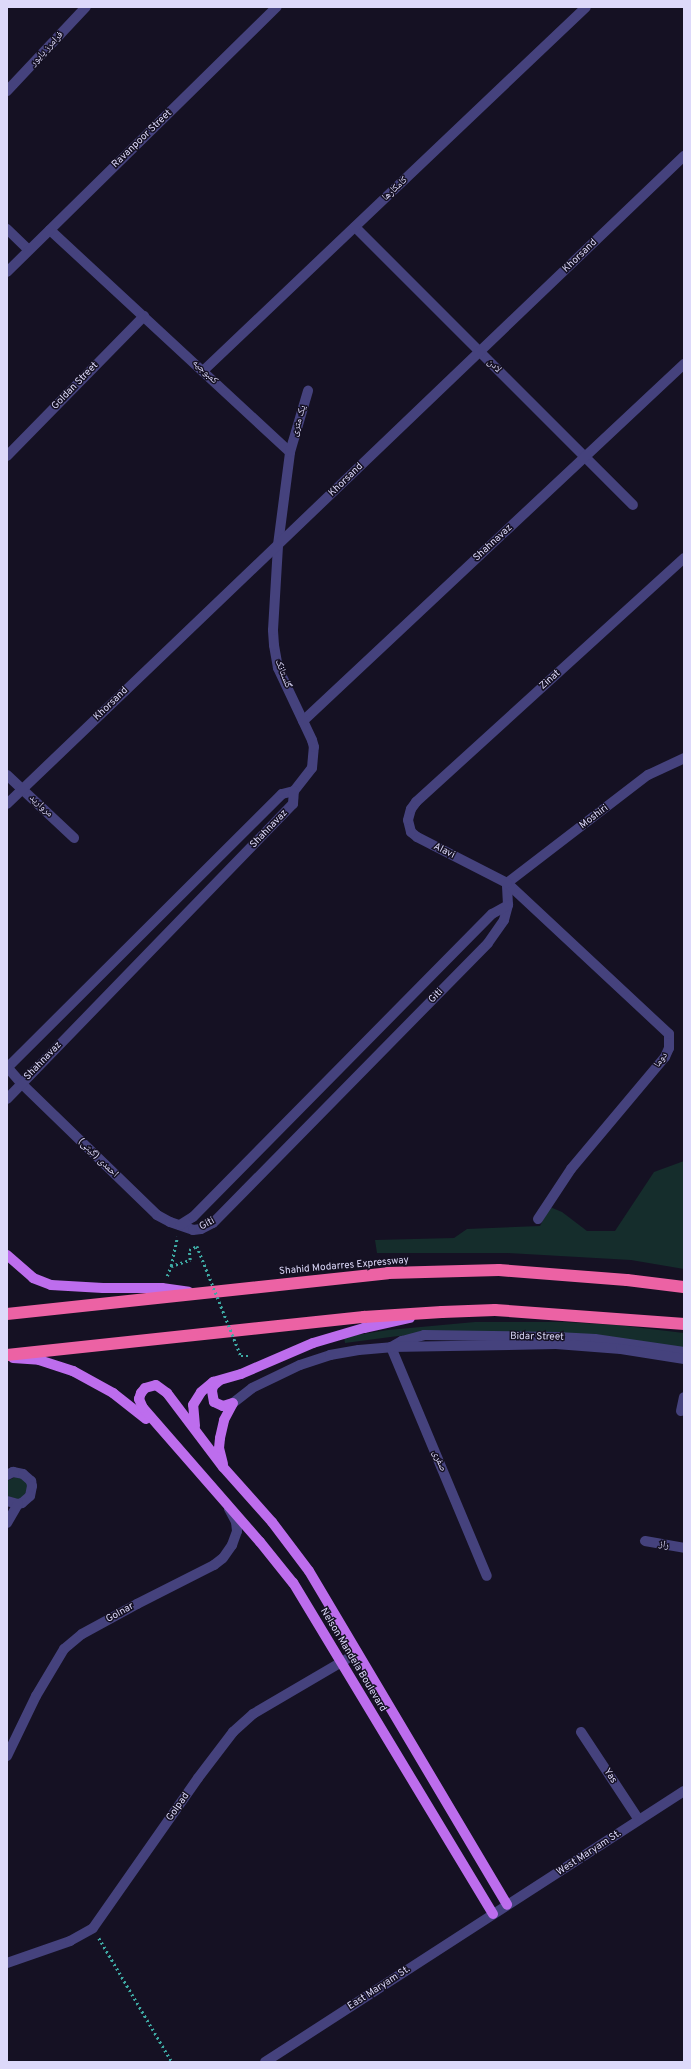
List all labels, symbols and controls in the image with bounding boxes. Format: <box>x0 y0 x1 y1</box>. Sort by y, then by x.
street label: فرامرز پایور <box>28 29 66 69</box>
street label: Ravanpoor Street <box>110 107 174 171</box>
street label: کامکارها <box>380 174 410 204</box>
street label: Khorsand <box>560 237 600 275</box>
street label: لادن <box>484 356 504 376</box>
street label: کمبوجیه <box>190 357 220 387</box>
street label: Goldan Street <box>49 360 101 412</box>
street label: یک متری <box>289 404 309 438</box>
street label: Khorsand <box>326 461 366 499</box>
street label: Shahnavaz <box>471 522 515 564</box>
street label: گلستانک <box>272 658 294 690</box>
street label: Zinat <box>537 668 563 692</box>
street label: Khorsand <box>91 685 131 723</box>
street label: مروارید <box>27 792 55 820</box>
street label: Moshiri <box>577 802 611 832</box>
street label: Shahnavaz <box>248 807 290 851</box>
street label: Alavi <box>431 841 457 861</box>
street label: Giti <box>426 986 446 1006</box>
street label: Shahnavaz <box>22 1039 64 1083</box>
street label: دوما <box>651 1050 671 1070</box>
street label: احمدی (گیتی) <box>75 1136 121 1180</box>
street label: Giti <box>197 1215 217 1233</box>
street label: Shahid Modarres Expressway <box>279 1254 409 1278</box>
street label: Bidar Street <box>510 1331 564 1343</box>
street label: صفری <box>429 1449 449 1473</box>
street label: راز <box>658 1538 670 1552</box>
street label: Golnar <box>104 1600 136 1626</box>
street label: Nelson Mandela Boulevard <box>317 1606 389 1714</box>
street label: Yas <box>601 1766 619 1786</box>
street label: Golpad <box>164 1790 192 1824</box>
street label: West Maryam St. <box>555 1828 623 1878</box>
street label: East Maryam St. <box>346 1963 412 2013</box>

